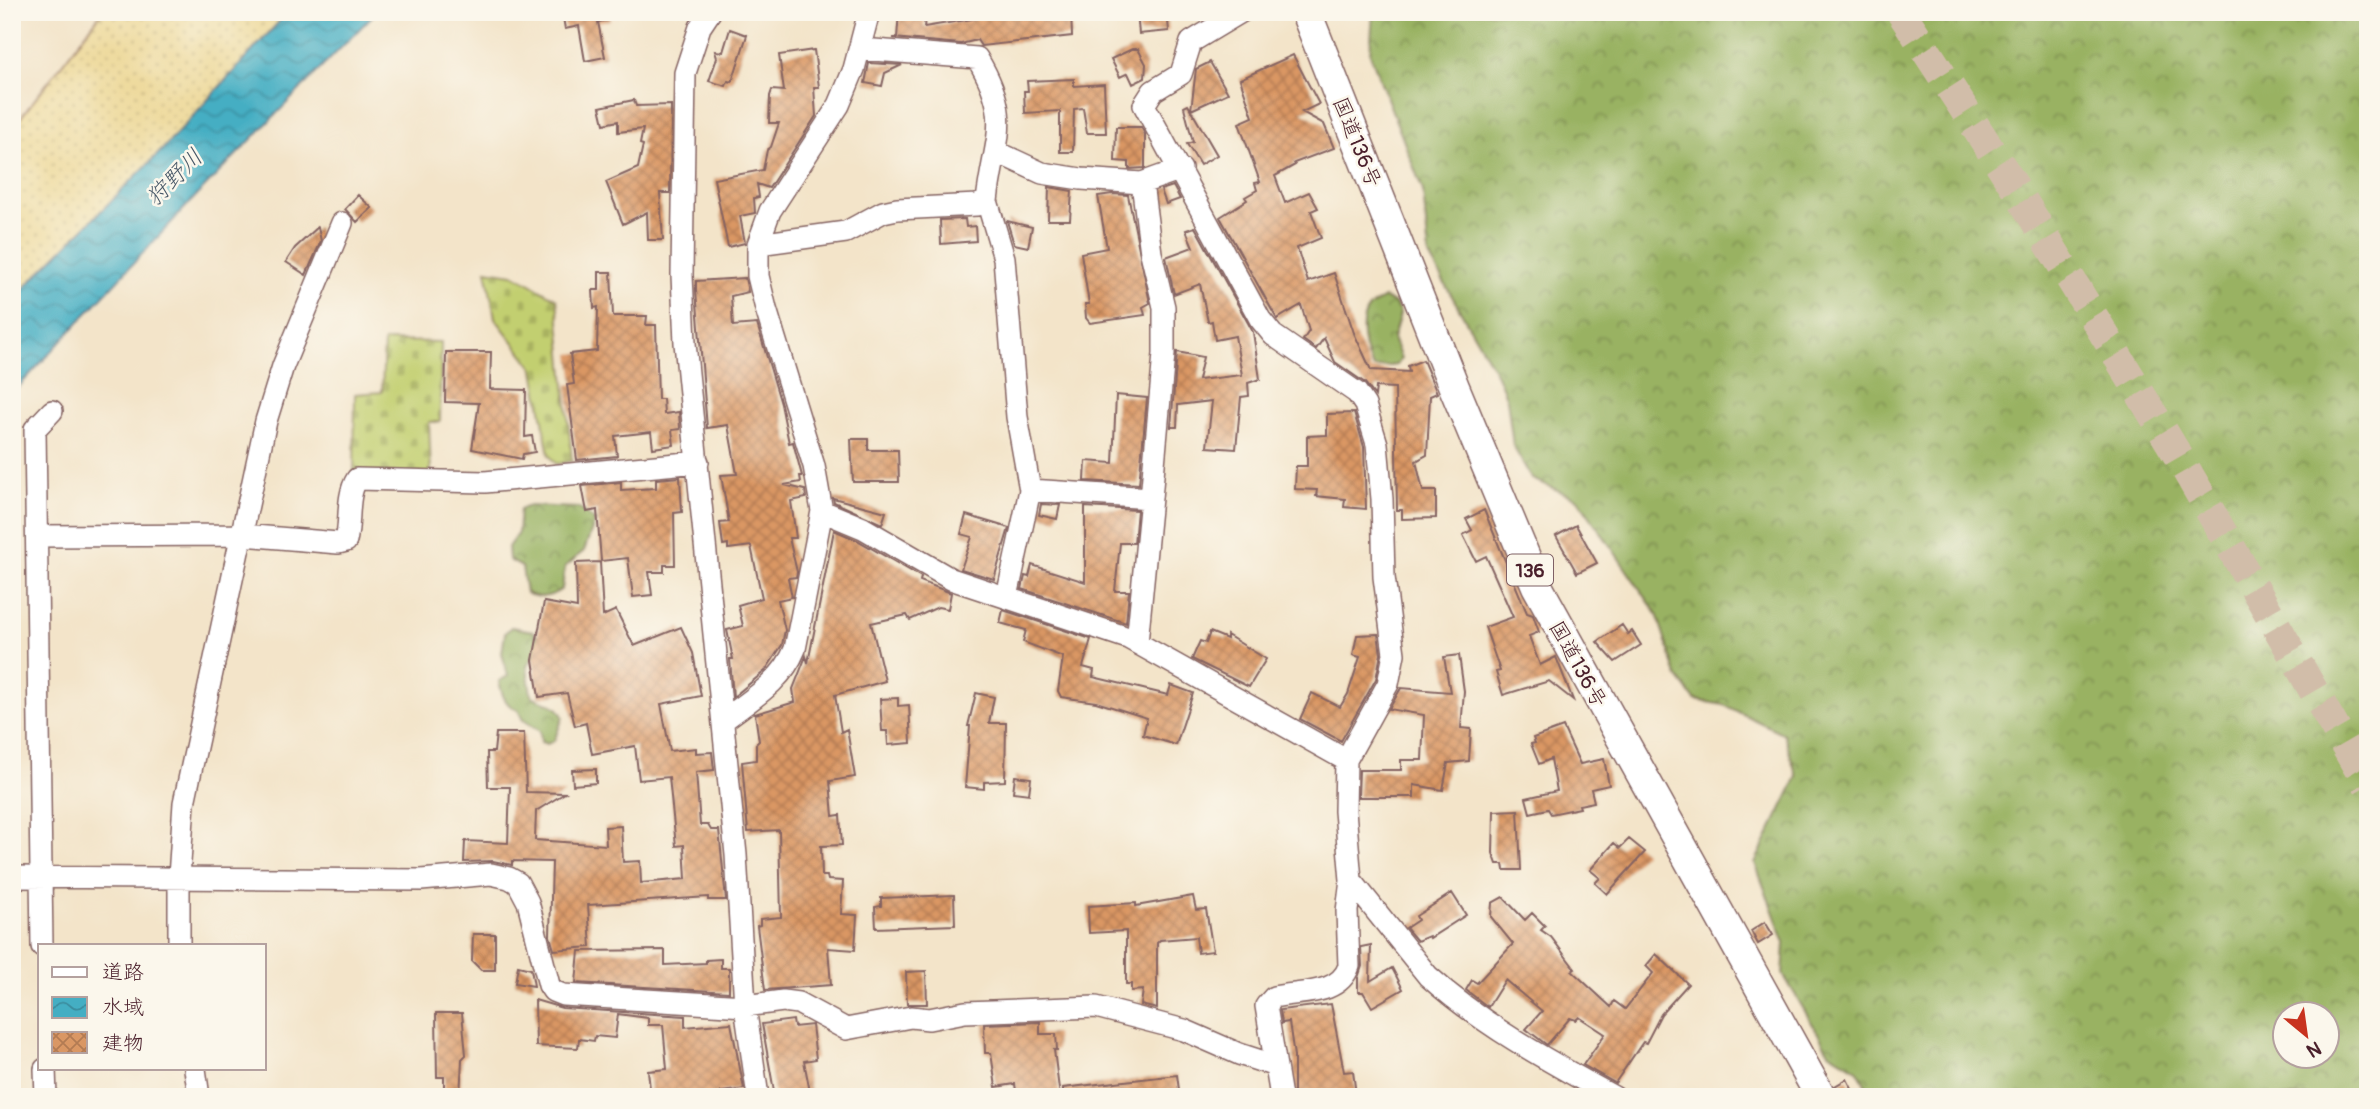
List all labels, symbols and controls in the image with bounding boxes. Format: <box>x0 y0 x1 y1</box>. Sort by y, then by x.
street label: 国道136号 <box>1326 93 1387 191</box>
water label: 狩野川 <box>140 143 209 212</box>
road number: 136 <box>1507 554 1553 586</box>
street label: 国道136号 <box>1543 616 1612 712</box>
legend <box>38 944 266 1070</box>
text: 道路 <box>102 959 144 986</box>
text: 水域 <box>102 994 144 1021</box>
north arrow <box>2272 1000 2342 1070</box>
text: 建物 <box>102 1030 144 1057</box>
text: N <box>2302 1035 2325 1063</box>

